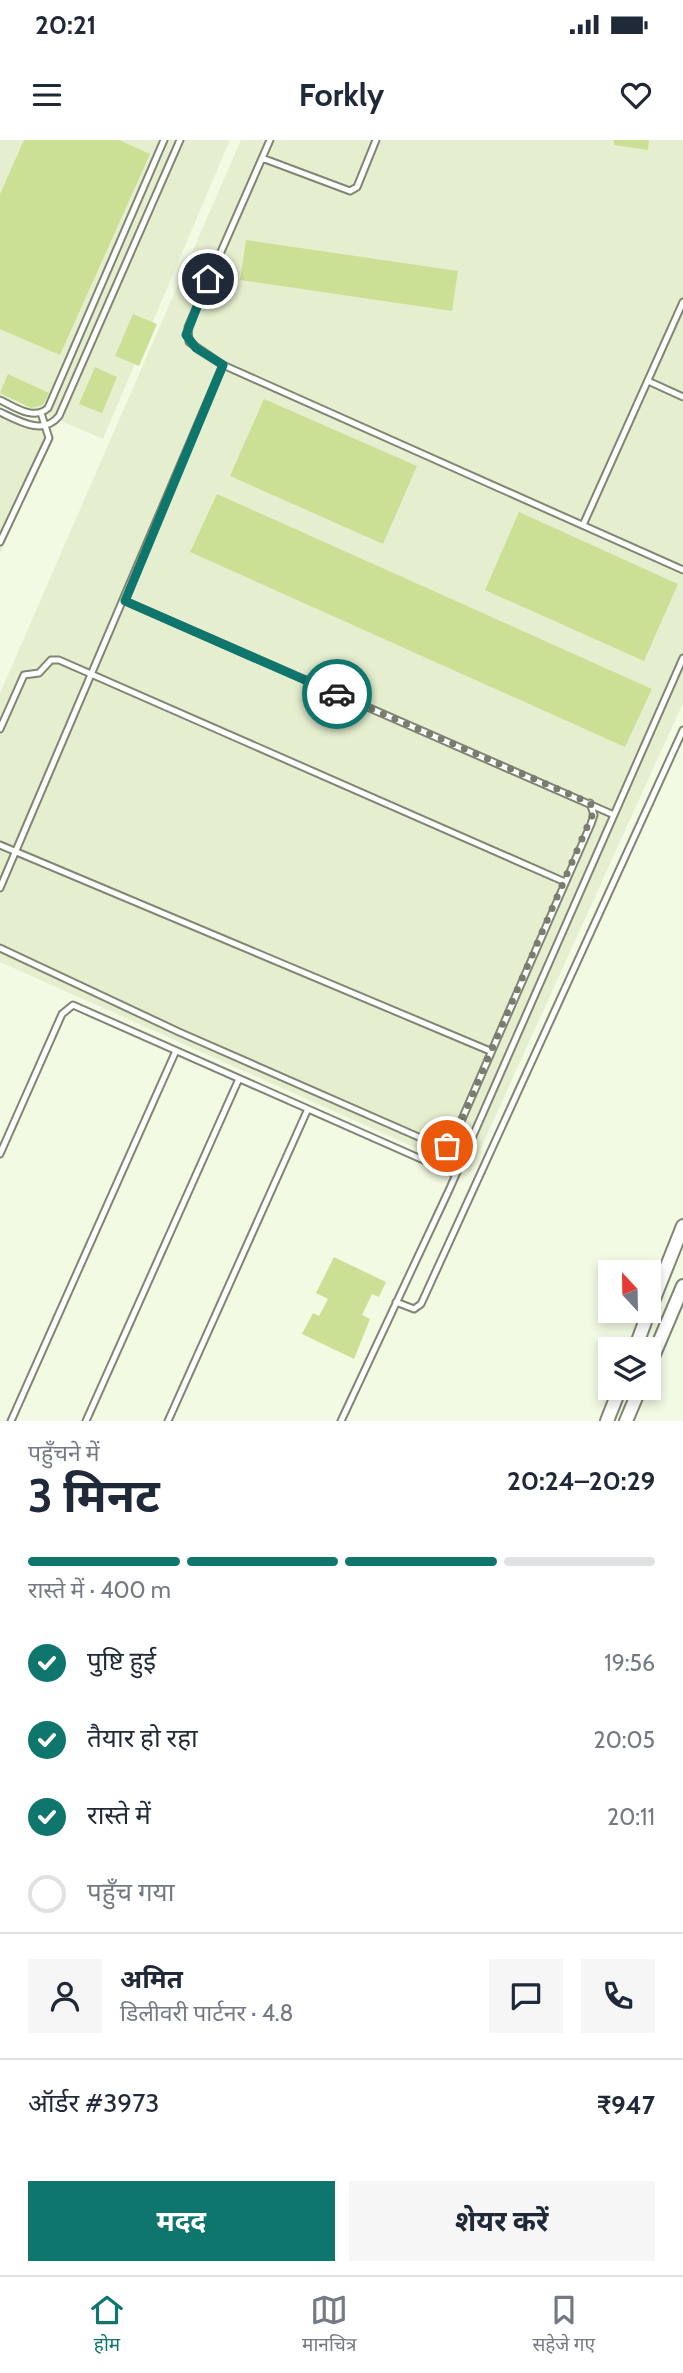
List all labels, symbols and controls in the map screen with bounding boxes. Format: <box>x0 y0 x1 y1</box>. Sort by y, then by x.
text: 20:21 <box>35 9 96 41</box>
text: Forkly <box>299 75 384 114</box>
icon: menu <box>28 76 66 114</box>
icon: heart <box>617 76 655 114</box>
pin <box>178 249 238 309</box>
icon: home <box>189 260 227 298</box>
courier <box>302 659 372 729</box>
icon: car <box>318 675 356 713</box>
pin <box>417 1116 477 1176</box>
icon: bag <box>428 1127 466 1165</box>
north arrow <box>598 1260 662 1323</box>
map controls <box>598 1260 661 1400</box>
button: layers <box>598 1337 661 1400</box>
text: पहुँचने में <box>28 1439 100 1467</box>
text: 20:24–20:29 <box>507 1465 655 1497</box>
text: 3 मिनट <box>28 1468 160 1524</box>
text: रास्ते में · 400 m <box>28 1576 171 1604</box>
icon: check <box>28 1644 66 1682</box>
text: पुष्टि हुई <box>87 1645 156 1677</box>
text: 19:56 <box>604 1649 655 1677</box>
icon: check <box>28 1721 66 1759</box>
text: तैयार हो रहा <box>87 1722 198 1754</box>
text: 20:05 <box>594 1726 655 1754</box>
icon: check <box>28 1798 66 1836</box>
text: रास्ते में <box>87 1799 151 1831</box>
text: 20:11 <box>607 1803 655 1831</box>
text: पहुँच गया <box>87 1876 174 1908</box>
button: person <box>28 1959 102 2033</box>
button: chat <box>489 1959 563 2033</box>
button: phone <box>581 1959 655 2033</box>
text: अमित <box>120 1963 183 1995</box>
text: डिलीवरी पार्टनर · 4.8 <box>120 1999 293 2027</box>
text: ऑर्डर #3973 <box>28 2087 159 2119</box>
text: ₹947 <box>597 2089 655 2121</box>
button: मदद <box>28 2181 335 2261</box>
button: शेयर करें <box>349 2181 655 2261</box>
tab: होम <box>88 2291 126 2359</box>
tab: मानचित्र <box>302 2291 356 2359</box>
tab: सहेजे गए <box>532 2291 595 2359</box>

